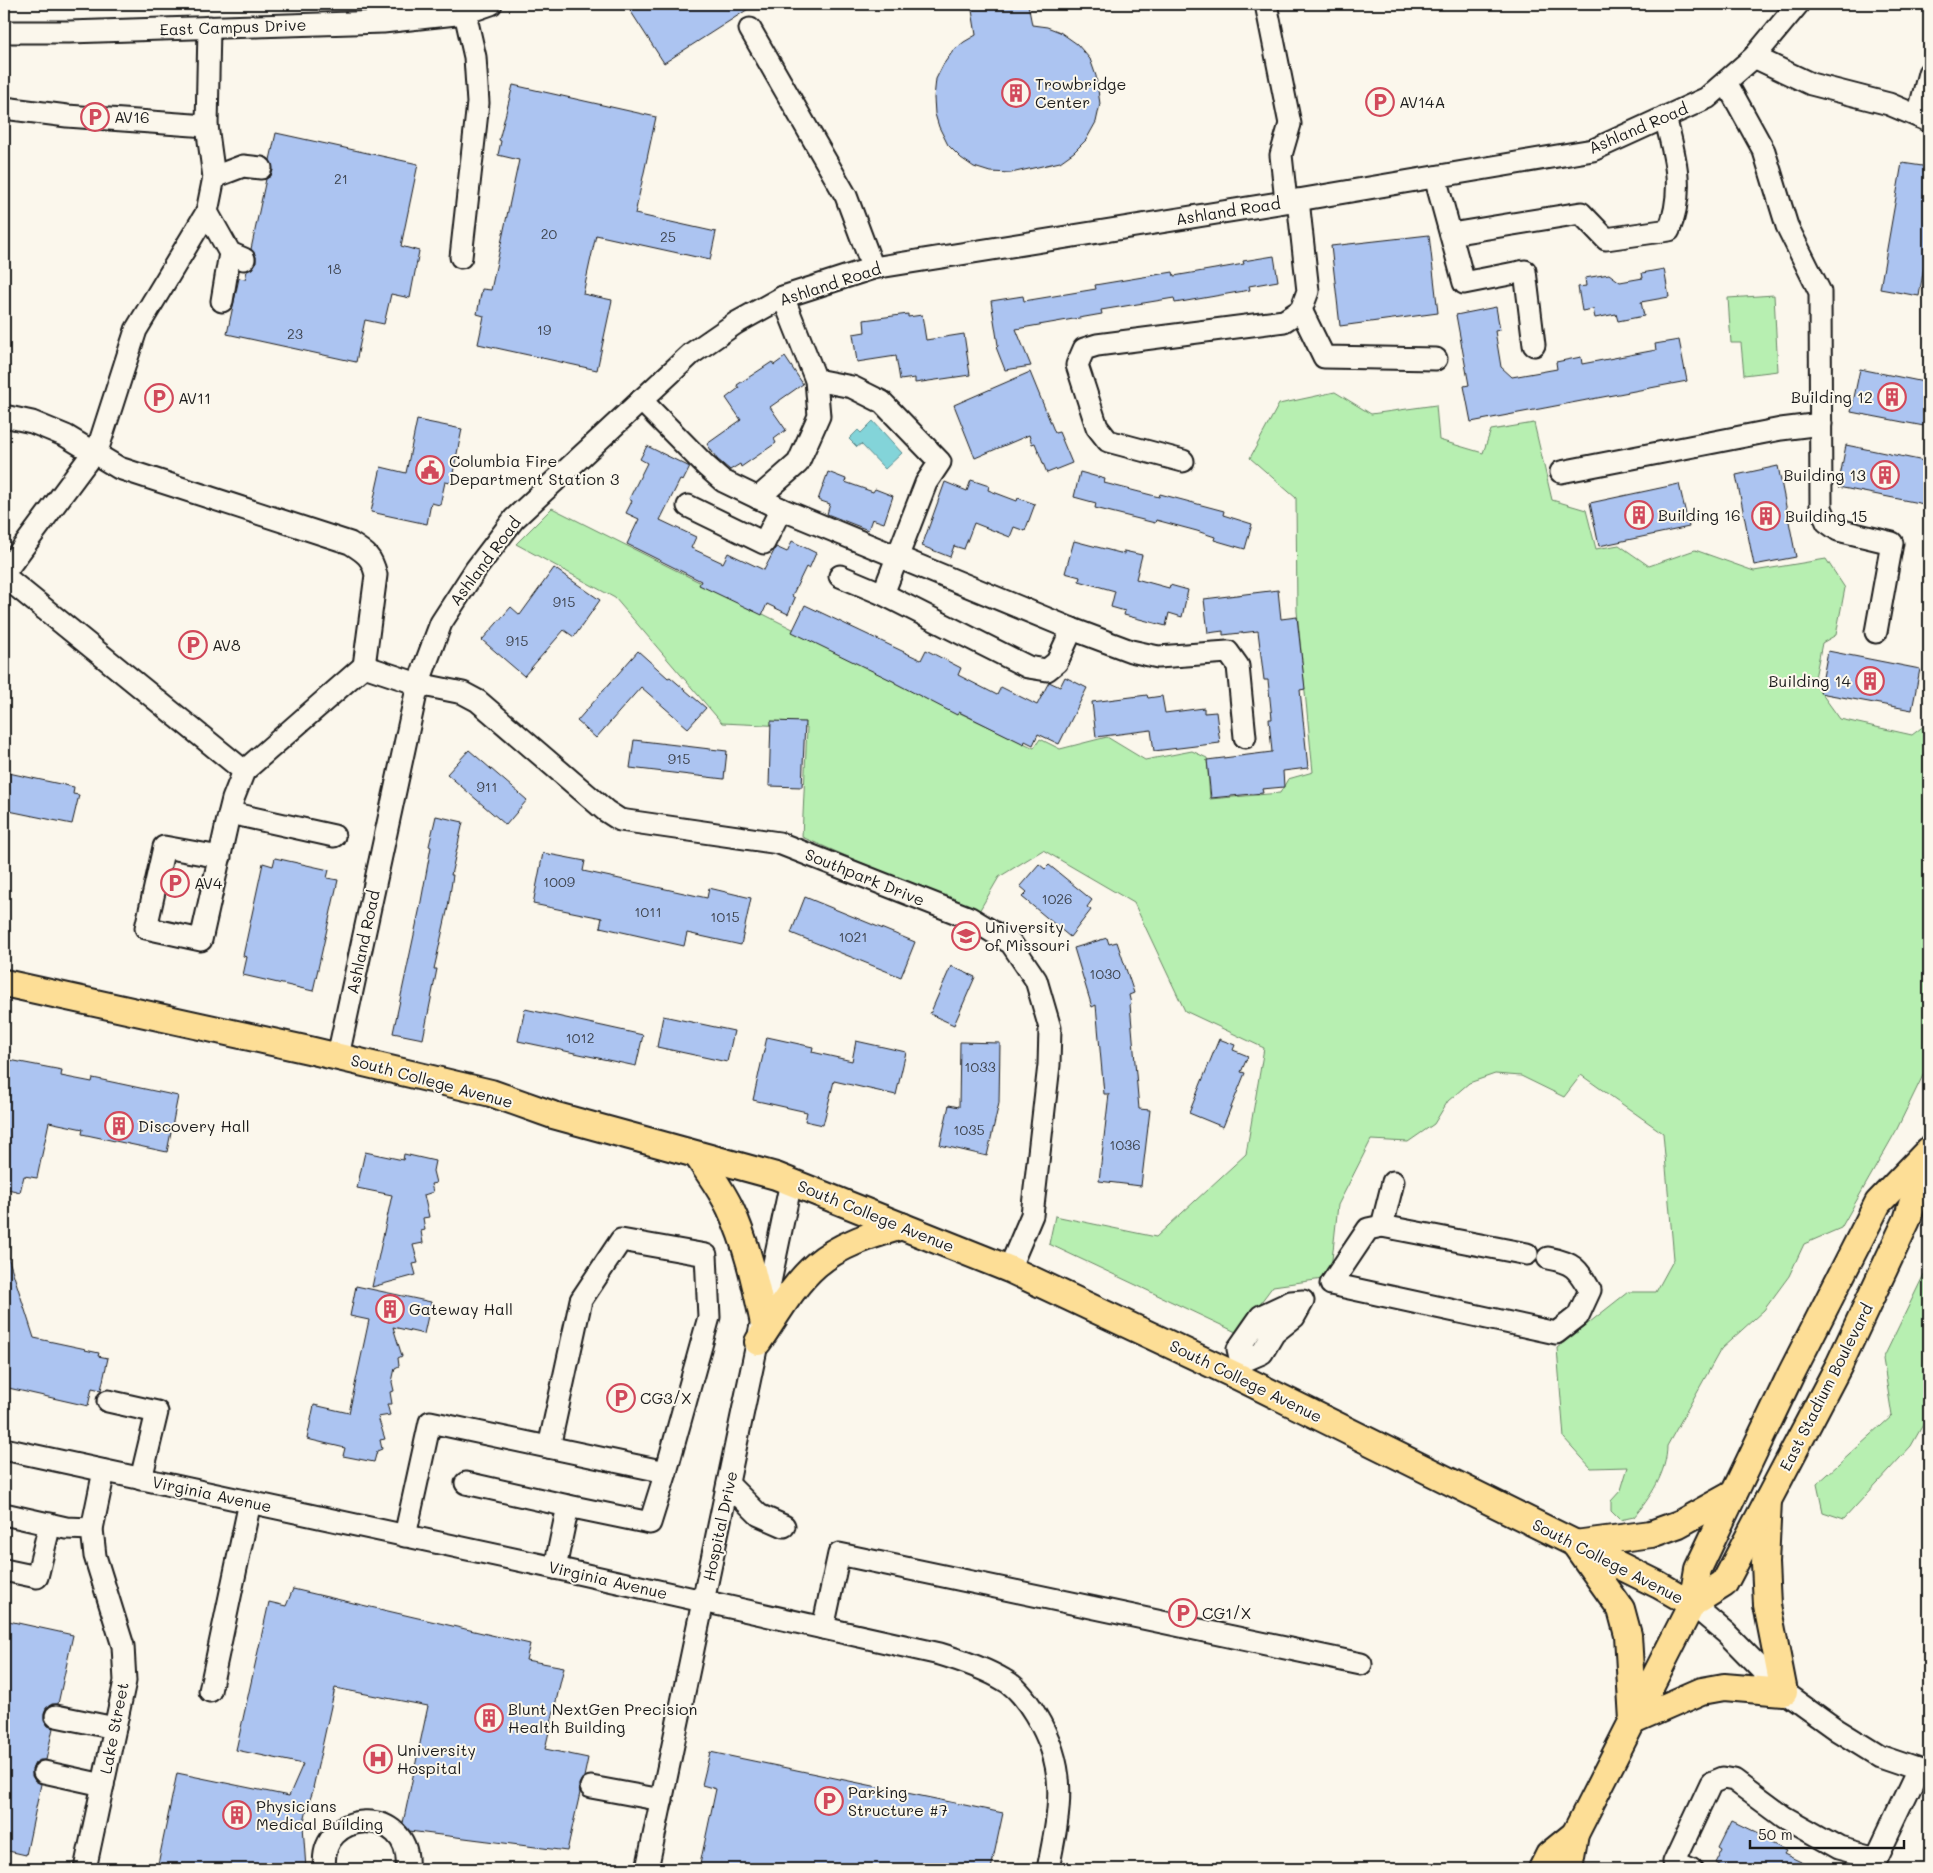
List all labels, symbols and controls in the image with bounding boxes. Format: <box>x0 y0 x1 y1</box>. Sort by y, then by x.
street label: East Campus Drive <box>159 13 307 40</box>
place label: Trowbridge Center <box>1035 73 1126 112</box>
building icon: Trowbridge Center <box>1001 78 1031 108</box>
parking icon: AV14A <box>1365 87 1395 117</box>
place label: AV14A <box>1399 91 1446 112</box>
street label: Ashland Road <box>1585 97 1691 158</box>
parking icon: AV16 <box>80 102 110 132</box>
place label: AV16 <box>114 106 150 127</box>
house number: 21 <box>334 169 348 188</box>
street label: Ashland Road <box>1174 192 1282 229</box>
house number: 20 <box>541 224 558 243</box>
house number: 25 <box>660 227 676 246</box>
street label: Ashland Road <box>776 257 883 310</box>
house number: 18 <box>327 259 341 278</box>
house number: 19 <box>537 320 551 339</box>
house number: 23 <box>287 324 303 343</box>
building icon: Building 12 <box>1877 382 1907 412</box>
parking icon: AV11 <box>144 383 174 413</box>
place label: Building 12 <box>1791 386 1873 407</box>
place label: AV11 <box>178 387 211 408</box>
place label: Columbia Fire Department Station 3 <box>449 450 619 489</box>
public building icon: Columbia Fire Department Station 3 <box>415 455 445 485</box>
building icon: Building 13 <box>1870 460 1900 490</box>
place label: Building 13 <box>1784 464 1866 485</box>
building icon: Building 16 <box>1624 500 1654 530</box>
building icon: Building 15 <box>1751 501 1781 531</box>
place label: Building 16 <box>1658 504 1741 525</box>
place label: Building 15 <box>1785 505 1867 526</box>
street label: Ashland Road <box>444 512 525 609</box>
house number: 915 <box>553 592 575 611</box>
parking icon: AV8 <box>178 630 208 660</box>
house number: 915 <box>506 631 528 650</box>
place label: AV8 <box>212 634 241 655</box>
building icon: Building 14 <box>1855 666 1885 696</box>
place label: Building 14 <box>1769 670 1852 691</box>
house number: 915 <box>668 749 690 768</box>
house number: 911 <box>477 777 497 796</box>
street label: Southpark Drive <box>802 843 928 910</box>
parking icon: AV4 <box>160 868 190 898</box>
place label: AV4 <box>194 872 223 893</box>
house number: 1009 <box>543 872 575 891</box>
street label: Ashland Road <box>341 888 384 996</box>
house number: 1026 <box>1041 889 1073 908</box>
house number: 1011 <box>634 902 662 921</box>
house number: 1015 <box>710 907 740 926</box>
place label: University of Missouri <box>985 916 1070 955</box>
school or university icon: University of Missouri <box>951 921 981 951</box>
house number: 1021 <box>839 927 867 946</box>
house number: 1030 <box>1089 964 1121 983</box>
house number: 1012 <box>566 1028 594 1047</box>
street label: South College Avenue <box>349 1049 515 1112</box>
house number: 1033 <box>964 1057 996 1076</box>
building icon: Discovery Hall <box>104 1111 134 1141</box>
place label: Discovery Hall <box>138 1115 250 1136</box>
house number: 1035 <box>953 1120 985 1139</box>
house number: 1036 <box>1109 1135 1141 1154</box>
street label: South College Avenue <box>795 1175 958 1257</box>
building icon: Gateway Hall <box>375 1294 405 1324</box>
place label: Gateway Hall <box>409 1298 513 1319</box>
street label: East Stadium Boulevard <box>1774 1299 1877 1474</box>
street label: South College Avenue <box>1167 1335 1326 1427</box>
parking icon: CG3/X <box>606 1383 636 1413</box>
place label: CG3/X <box>640 1387 692 1408</box>
street label: Hospital Drive <box>698 1469 741 1583</box>
street label: Virginia Avenue <box>150 1471 274 1516</box>
street label: South College Avenue <box>1529 1513 1687 1608</box>
street label: Virginia Avenue <box>547 1556 670 1603</box>
parking icon: CG1/X <box>1168 1598 1198 1628</box>
place label: CG1/X <box>1202 1602 1251 1623</box>
street label: Lake Street <box>94 1680 133 1775</box>
place label: Blunt NextGen Precision Health Building <box>508 1698 697 1737</box>
building icon: Blunt NextGen Precision Health Building <box>474 1703 504 1733</box>
place label: University Hospital <box>397 1739 476 1778</box>
hospital icon: University Hospital <box>363 1744 393 1774</box>
place label: Parking Structure #7 <box>848 1781 948 1820</box>
parking icon: Parking Structure #7 <box>814 1786 844 1816</box>
place label: Physicians Medical Building <box>256 1795 383 1834</box>
building icon: Physicians Medical Building <box>222 1800 252 1830</box>
scale bar <box>1750 1818 1904 1850</box>
text: 50 m <box>1758 1824 1793 1844</box>

